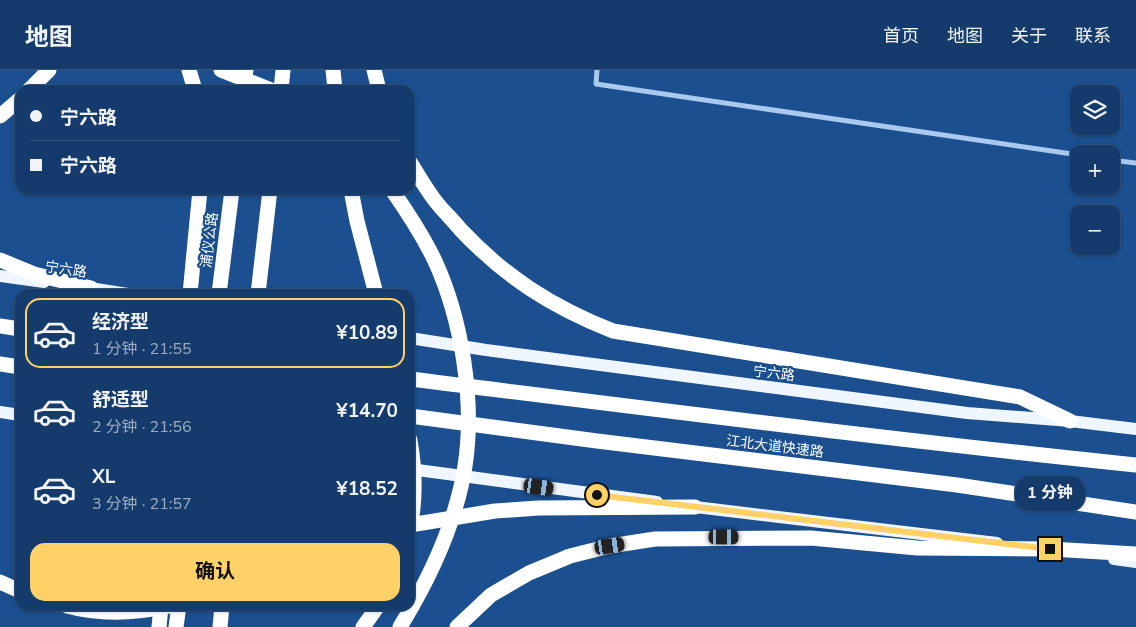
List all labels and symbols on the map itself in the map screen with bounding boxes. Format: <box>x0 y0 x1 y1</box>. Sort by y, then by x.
street label: 浦仪公路 <box>197 211 222 269</box>
street label: 宁六路 <box>44 257 88 282</box>
street label: 宁六路 <box>752 362 796 385</box>
street label: 江北大道快速路 <box>725 431 825 462</box>
callout: 1 分钟 <box>1015 476 1085 512</box>
car <box>523 477 554 497</box>
route start <box>586 484 608 506</box>
car <box>709 530 739 545</box>
car <box>594 536 625 556</box>
route end <box>1039 538 1061 560</box>

